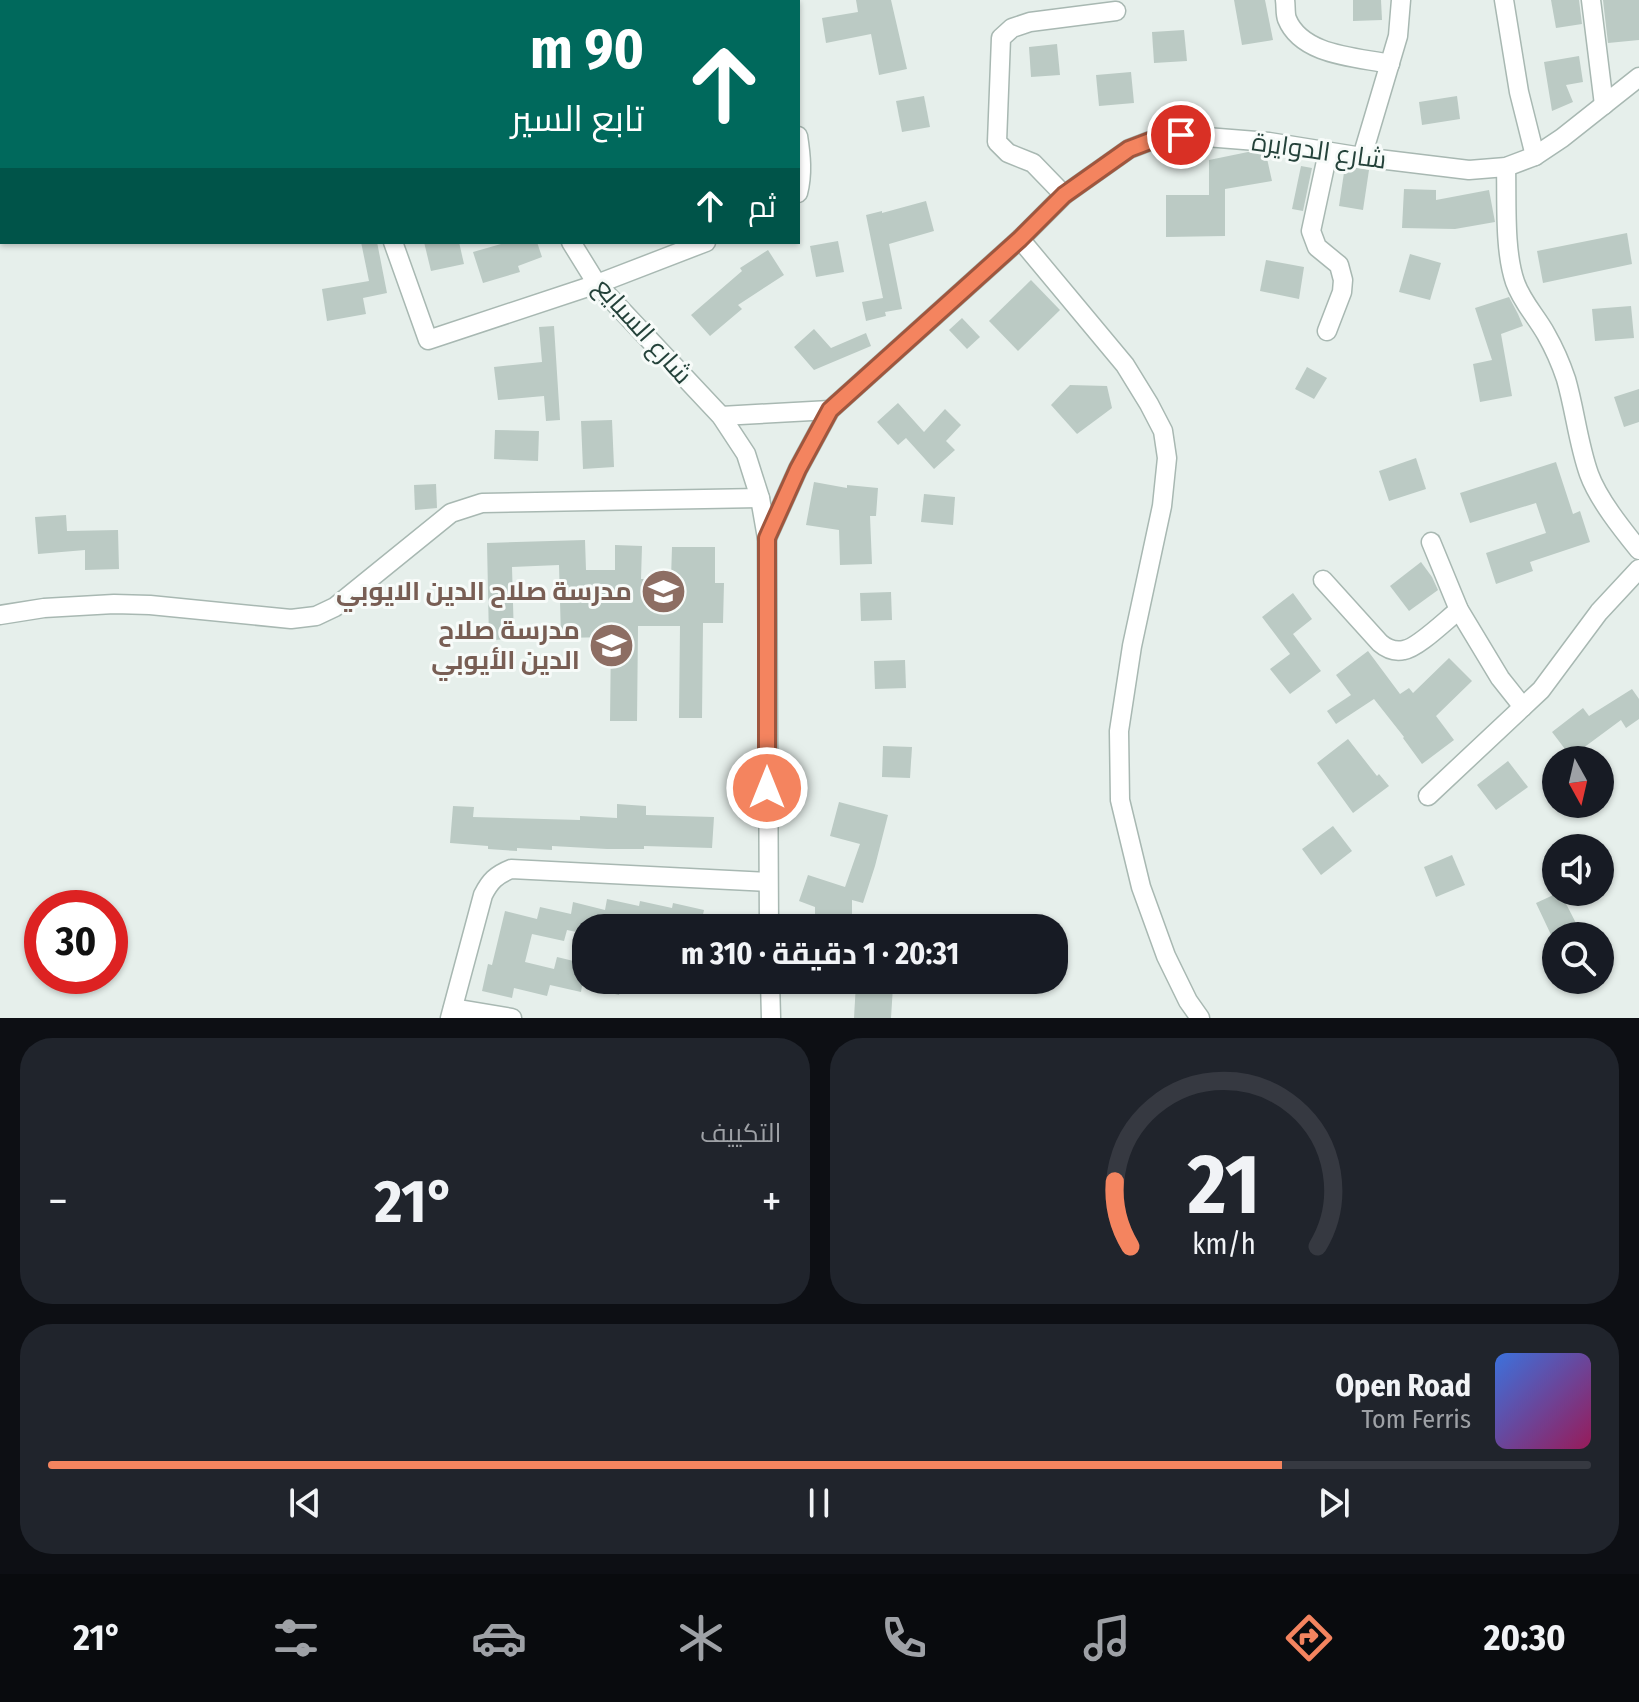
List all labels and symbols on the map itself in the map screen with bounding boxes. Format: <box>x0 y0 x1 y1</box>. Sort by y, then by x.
pin <box>1147 101 1215 169</box>
street label: شارع الدوايرة <box>1250 126 1388 177</box>
street label: شارع السبايع <box>587 272 699 391</box>
school or university icon: مدرسة صلاح الدين الايوبي <box>639 567 687 615</box>
place label: مدرسة صلاح الدين الايوبي <box>336 576 632 612</box>
place label: مدرسة صلاح الدين الأيوبي <box>431 615 580 681</box>
school or university icon: مدرسة صلاح الدين الأيوبي <box>587 621 635 669</box>
position arrow <box>725 746 809 830</box>
north arrow <box>1542 746 1614 818</box>
speed limit sign: 30 <box>24 890 128 994</box>

